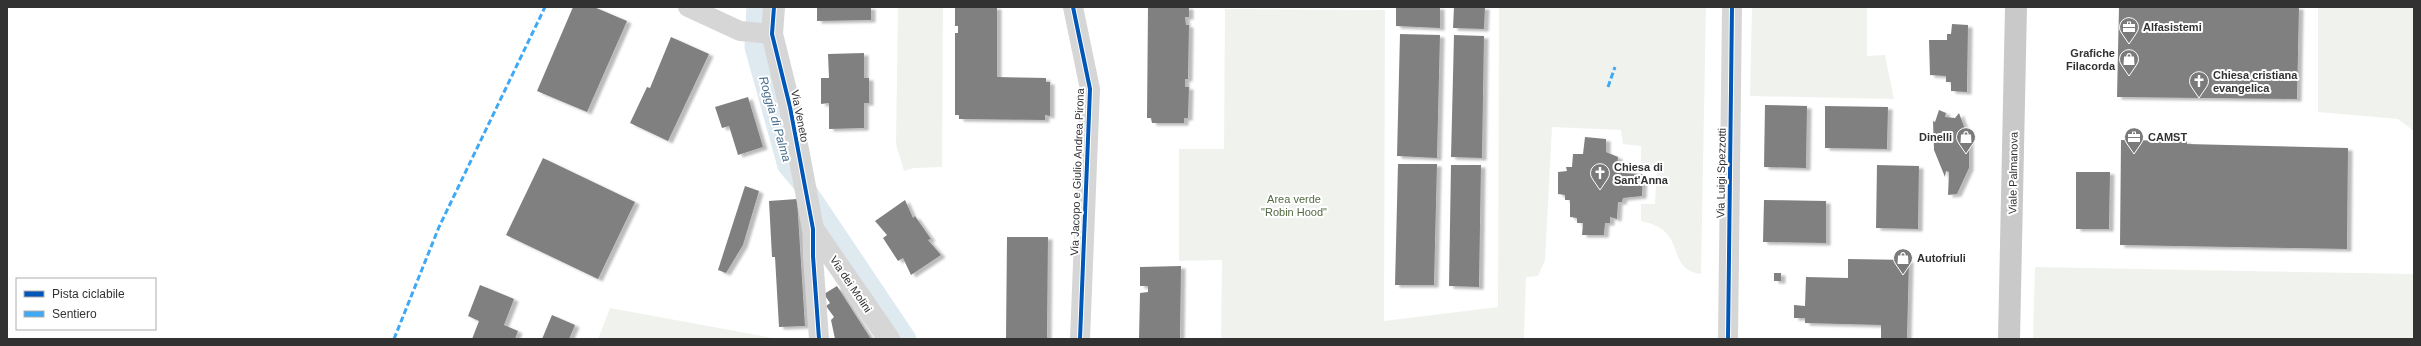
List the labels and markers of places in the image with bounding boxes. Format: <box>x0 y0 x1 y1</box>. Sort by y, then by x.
office icon: Alfasistemi <box>2118 16 2140 44</box>
place label: Alfasistemi <box>2143 21 2202 33</box>
place label: Grafiche Filacorda <box>2066 47 2116 72</box>
shop icon: Grafiche Filacorda <box>2118 48 2140 76</box>
place label: Chiesa cristiana evangelica <box>2213 69 2298 94</box>
church icon: Chiesa cristiana evangelica <box>2188 70 2210 98</box>
shop icon: Dinelli <box>1955 126 1977 154</box>
office icon: CAMST <box>2123 126 2145 154</box>
place label: Dinelli <box>1919 131 1952 143</box>
place label: CAMST <box>2148 131 2187 143</box>
place label: Chiesa di Sant'Anna <box>1614 161 1669 186</box>
church icon: Chiesa di Sant'Anna <box>1589 162 1611 190</box>
shop icon: Autofriuli <box>1892 247 1914 275</box>
place label: Autofriuli <box>1917 252 1966 264</box>

